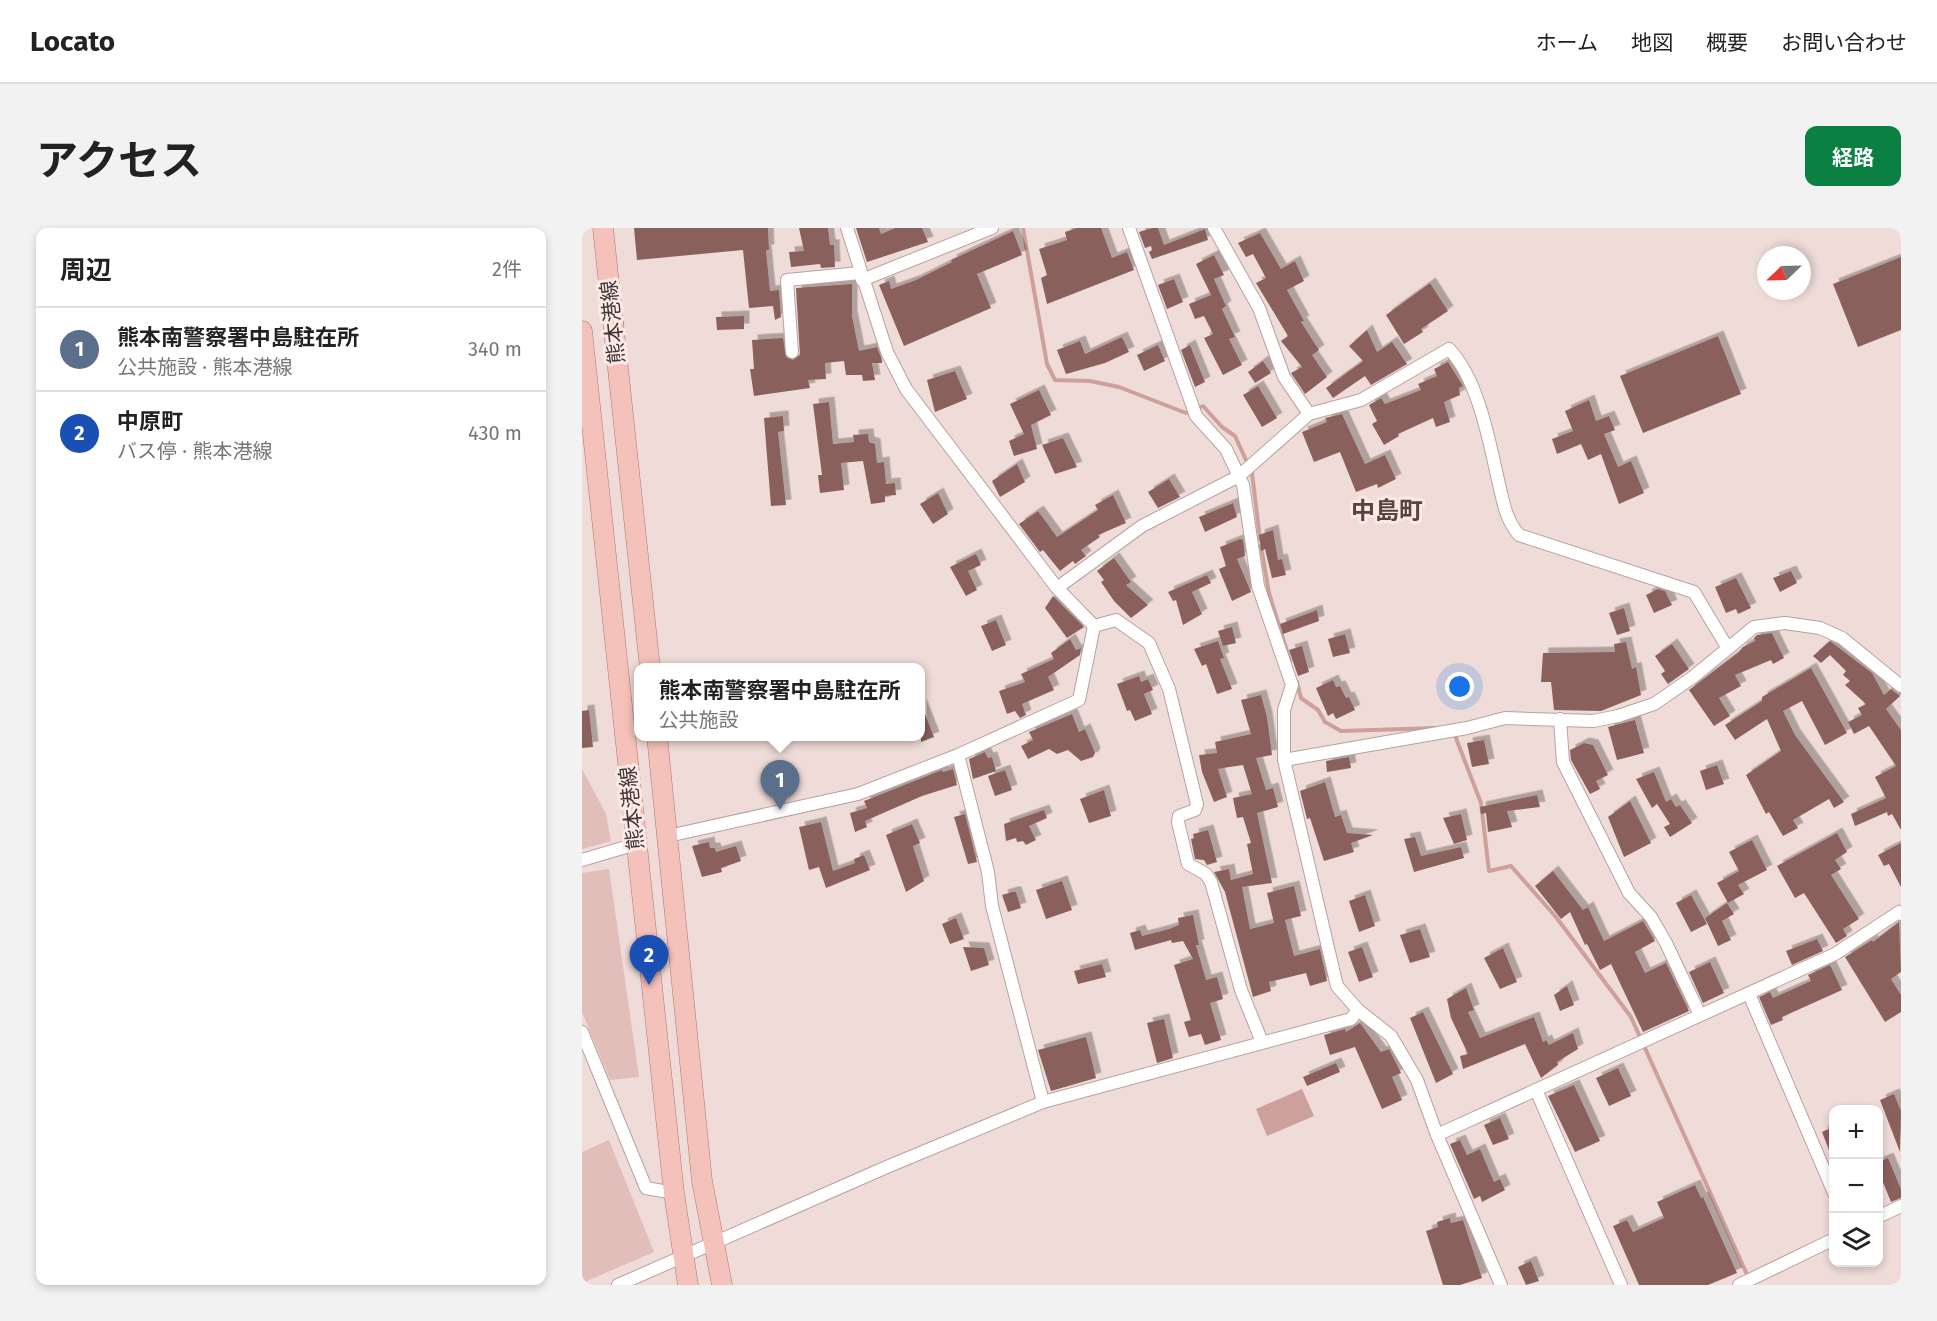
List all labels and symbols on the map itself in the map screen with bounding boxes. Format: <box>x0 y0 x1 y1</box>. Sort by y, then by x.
north arrow <box>1757 246 1811 300</box>
street label: 熊本港線 <box>596 279 630 365</box>
district label: 中島町 <box>1351 497 1423 525</box>
your location <box>1445 672 1474 701</box>
pin: 1 <box>760 760 800 810</box>
street label: 熊本港線 <box>615 765 649 851</box>
pin: 2 <box>630 936 668 985</box>

